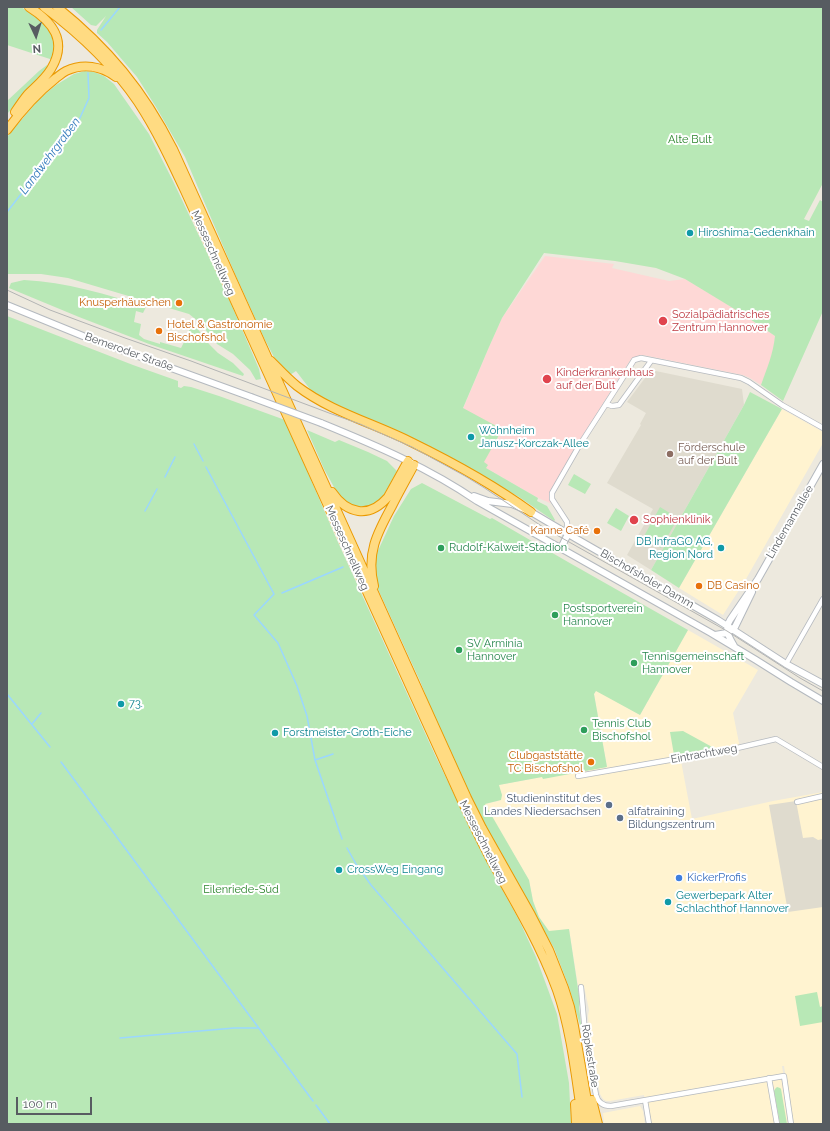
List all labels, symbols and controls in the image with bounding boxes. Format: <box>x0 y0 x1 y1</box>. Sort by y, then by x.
north arrow <box>16 16 56 56</box>
text: N <box>32 42 42 55</box>
water label: Landwehrgraben <box>17 115 83 197</box>
park label: Alte Bult <box>668 133 712 147</box>
street label: Messeschnellweg <box>188 209 238 297</box>
place label: Hiroshima-Gedenkhain <box>698 226 815 240</box>
marker: Hiroshima-Gedenkhain <box>685 228 695 238</box>
place label: Knusperhäuschen <box>79 296 171 310</box>
marker: Knusperhäuschen <box>174 298 184 308</box>
place label: Sozialpädiatrisches Zentrum Hannover <box>672 308 769 334</box>
marker: Sozialpädiatrisches Zentrum Hannover <box>657 315 669 327</box>
place label: Hotel & Gastronomie Bischofshol <box>167 318 272 344</box>
marker: Hotel & Gastronomie Bischofshol <box>154 326 164 336</box>
street label: Bemeroder Straße <box>83 330 175 374</box>
place label: Kinderkrankenhaus auf der Bult <box>556 366 654 392</box>
marker: Kinderkrankenhaus auf der Bult <box>541 373 553 385</box>
place label: Wohnheim Janusz-Korczak-Allee <box>479 424 589 450</box>
marker: Wohnheim Janusz-Korczak-Allee <box>466 432 476 442</box>
place label: Förderschule auf der Bult <box>678 441 745 467</box>
marker: Förderschule auf der Bult <box>665 449 675 459</box>
street label: Lindemannallee <box>764 483 816 561</box>
street label: Messeschnellweg <box>322 504 372 592</box>
place label: Sophienklinik <box>643 513 711 527</box>
marker: Sophienklinik <box>628 514 640 526</box>
place label: Kanne Café <box>530 524 589 538</box>
marker: Kanne Café <box>592 526 602 536</box>
place label: DB InfraGO AG, Region Nord <box>636 535 713 561</box>
place label: Rudolf-Kalweit-Stadion <box>449 541 567 555</box>
marker: Rudolf-Kalweit-Stadion <box>436 543 446 553</box>
marker: DB InfraGO AG, Region Nord <box>716 543 726 553</box>
street label: Bischofsholer Damm <box>598 547 696 611</box>
place label: DB Casino <box>707 579 759 593</box>
marker: DB Casino <box>694 581 704 591</box>
place label: Postsportverein Hannover <box>563 602 643 628</box>
marker: Postsportverein Hannover <box>550 610 560 620</box>
place label: SV Arminia Hannover <box>467 637 522 663</box>
marker: SV Arminia Hannover <box>454 645 464 655</box>
place label: Tennisgemeinschaft Hannover <box>642 650 744 676</box>
marker: Tennisgemeinschaft Hannover <box>629 658 639 668</box>
place label: 73. <box>129 697 143 711</box>
marker: 73. <box>116 699 126 709</box>
place label: Tennis Club Bischofshol <box>592 717 651 743</box>
marker: Tennis Club Bischofshol <box>579 725 589 735</box>
place label: Forstmeister-Groth-Eiche <box>283 726 412 740</box>
marker: Forstmeister-Groth-Eiche <box>270 728 280 738</box>
street label: Eintrachtweg <box>670 742 738 766</box>
place label: Clubgaststätte TC Bischofshol <box>507 749 583 775</box>
marker: Clubgaststätte TC Bischofshol <box>586 757 596 767</box>
place label: Studieninstitut des Landes Niedersachsen <box>484 792 601 818</box>
street label: Messeschnellweg <box>456 798 510 886</box>
marker: Studieninstitut des Landes Niedersachsen <box>604 800 614 810</box>
place label: alfatraining Bildungszentrum <box>628 805 715 831</box>
marker: alfatraining Bildungszentrum <box>615 813 625 823</box>
place label: CrossWeg Eingang <box>347 863 443 877</box>
marker: CrossWeg Eingang <box>334 865 344 875</box>
place label: KickerProfis <box>687 871 746 885</box>
marker: KickerProfis <box>674 873 684 883</box>
park label: Eilenriede-Süd <box>203 883 279 897</box>
place label: Gewerbepark Alter Schlachthof Hannover <box>676 889 789 915</box>
marker: Gewerbepark Alter Schlachthof Hannover <box>663 897 673 907</box>
street label: Röpkestraße <box>579 1024 601 1088</box>
scale bar <box>18 1089 94 1115</box>
text: 100 m <box>23 1097 57 1111</box>

